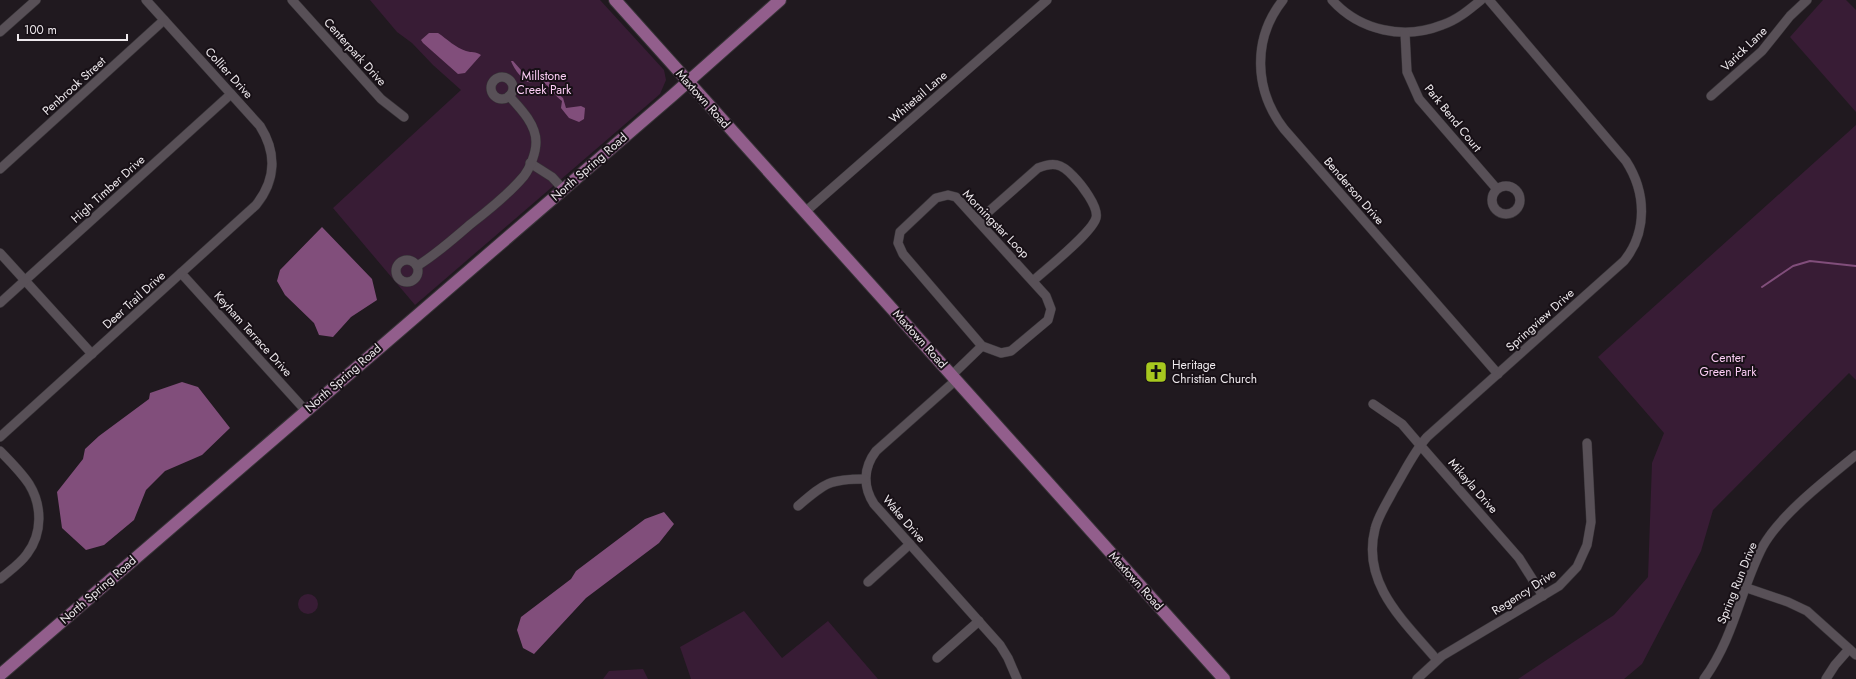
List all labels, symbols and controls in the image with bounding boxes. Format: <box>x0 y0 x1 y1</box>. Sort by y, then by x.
street label: Centerpark Drive <box>319 14 391 90</box>
scale bar <box>18 16 127 42</box>
text: 100 m <box>24 21 57 39</box>
street label: Varick Lane <box>1717 22 1771 76</box>
street label: Collier Drive <box>201 43 257 103</box>
street label: Penbrook Street <box>38 52 110 119</box>
street label: Maxtown Road <box>672 66 734 132</box>
park label: Millstone Creek Park <box>517 67 572 99</box>
street label: Whitetail Lane <box>885 67 951 127</box>
street label: Park Bend Court <box>1420 80 1486 156</box>
street label: North Spring Road <box>547 129 631 205</box>
street label: High Timber Drive <box>67 151 149 227</box>
street label: Benderson Drive <box>1320 153 1388 229</box>
street label: Morningstar Loop <box>958 186 1034 263</box>
street label: Deer Trail Drive <box>99 267 169 333</box>
street label: Springview Drive <box>1502 284 1578 356</box>
street label: Keyham Terrace Drive <box>210 287 296 381</box>
street label: Maxtown Road <box>889 306 951 372</box>
street label: North Spring Road <box>301 340 385 416</box>
park label: Center Green Park <box>1700 349 1757 381</box>
place label: Heritage Christian Church <box>1172 356 1257 388</box>
church icon: Heritage Christian Church <box>1143 359 1169 385</box>
street label: Mikayla Drive <box>1444 454 1502 518</box>
street label: Wake Drive <box>878 491 930 547</box>
street label: Spring Run Drive <box>1712 539 1762 627</box>
street label: Maxtown Road <box>1105 548 1167 614</box>
street label: North Spring Road <box>56 552 140 628</box>
street label: Regency Drive <box>1488 564 1560 620</box>

